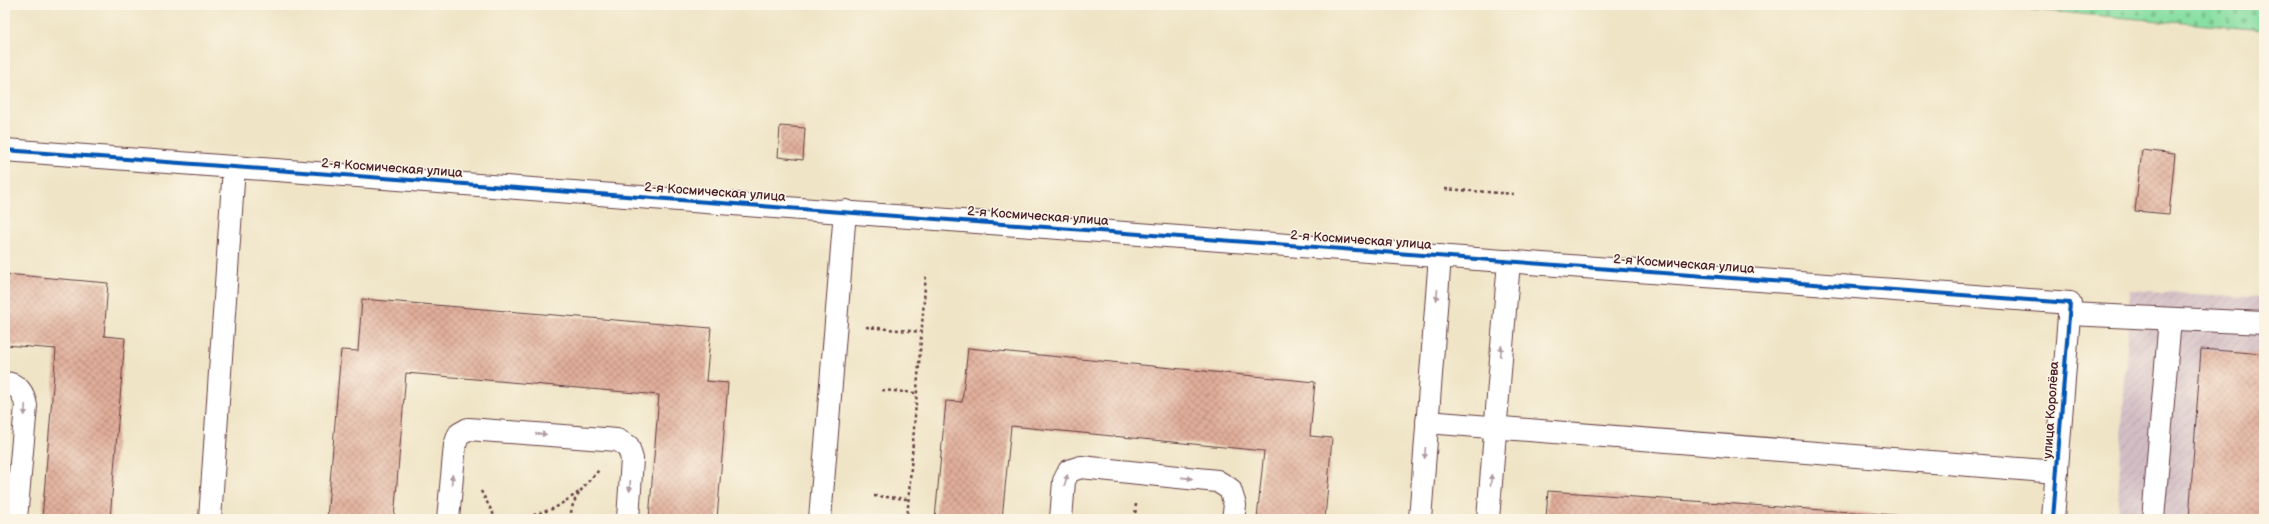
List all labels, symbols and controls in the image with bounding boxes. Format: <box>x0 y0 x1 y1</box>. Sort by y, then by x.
street label: 2-я Космическая улица <box>321 155 464 181</box>
street label: 2-я Космическая улица <box>644 179 787 205</box>
street label: 2-я Космическая улица <box>967 203 1110 229</box>
street label: 2-я Космическая улица <box>1290 227 1433 253</box>
street label: 2-я Космическая улица <box>1613 251 1756 277</box>
one-way arrow <box>1434 289 1440 301</box>
one-way arrow <box>1498 345 1505 357</box>
street label: улица Королёва <box>2040 360 2062 459</box>
one-way arrow <box>22 404 28 417</box>
one-way arrow <box>534 431 547 438</box>
one-way arrow <box>1422 447 1429 459</box>
one-way arrow <box>448 474 455 486</box>
one-way arrow <box>1063 474 1069 487</box>
one-way arrow <box>1181 474 1193 481</box>
one-way arrow <box>1488 474 1495 486</box>
one-way arrow <box>627 480 634 492</box>

